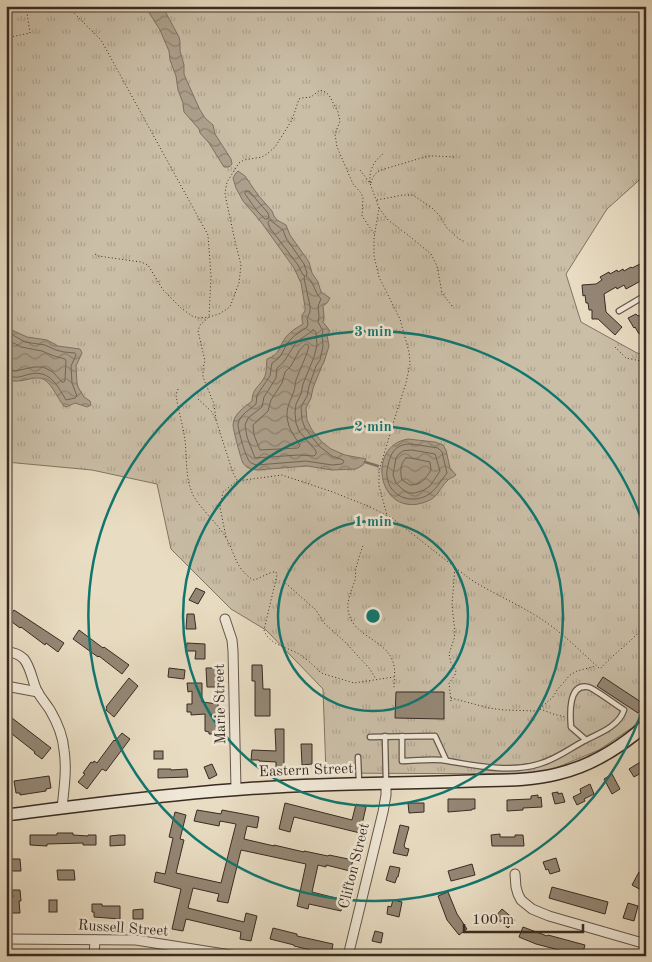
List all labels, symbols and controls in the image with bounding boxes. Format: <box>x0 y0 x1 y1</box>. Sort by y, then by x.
text: 3 min <box>354 325 392 340</box>
text: 2 min <box>354 420 392 435</box>
text: 1 min <box>354 515 392 530</box>
centre of rings <box>364 607 382 625</box>
street label: Marie Street <box>213 663 229 745</box>
street label: Eastern Street <box>258 762 354 780</box>
street label: Clifton Street <box>337 822 373 910</box>
scale bar <box>464 902 583 934</box>
text: 100 m <box>472 913 514 928</box>
street label: Russell Street <box>77 918 169 940</box>

